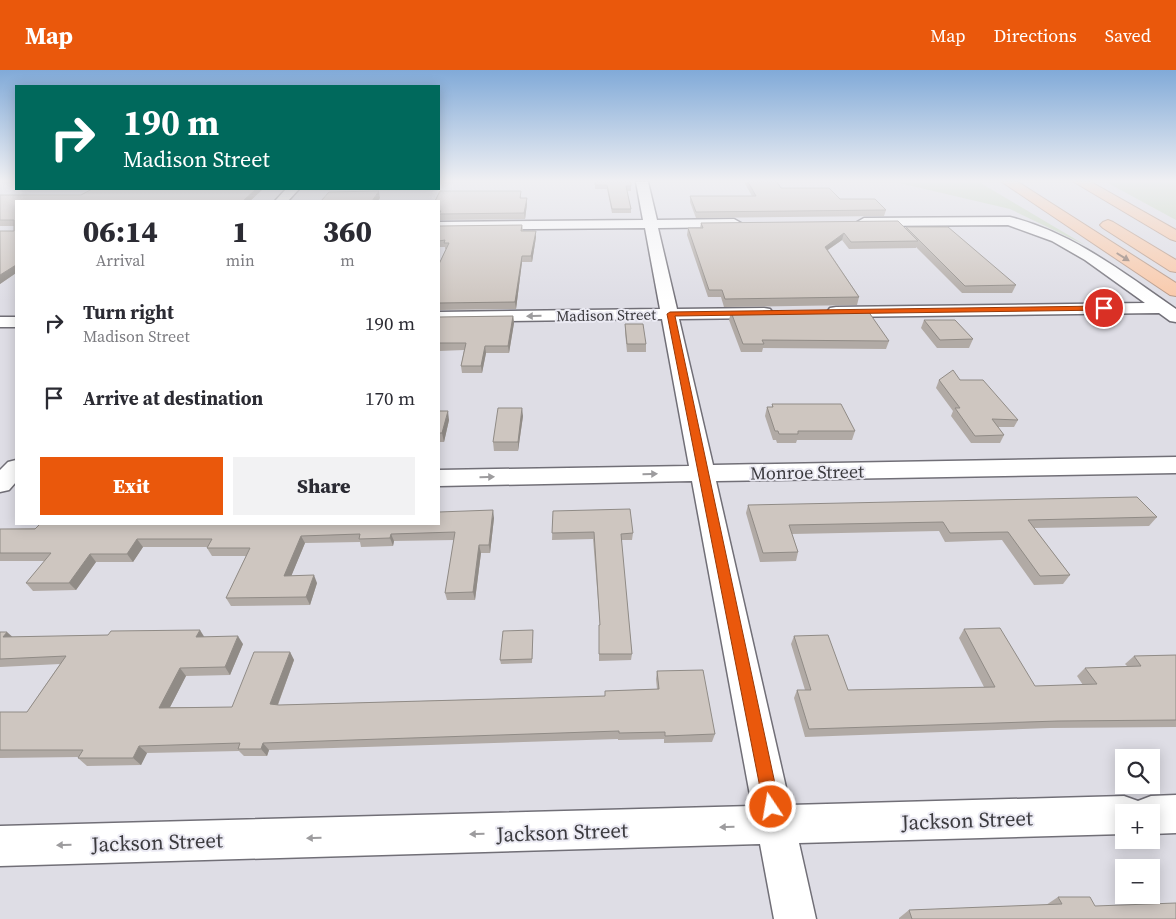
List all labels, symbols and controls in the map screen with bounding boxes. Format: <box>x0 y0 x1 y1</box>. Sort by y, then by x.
text: Map <box>25 19 73 52</box>
text: Map <box>930 23 966 48</box>
text: Directions <box>994 23 1077 48</box>
text: Saved <box>1105 23 1151 48</box>
text: 190 m <box>123 99 219 147</box>
icon: right <box>40 105 105 170</box>
text: Madison Street <box>123 144 270 174</box>
text: 06:14 <box>83 211 158 252</box>
text: 1 <box>232 211 249 252</box>
text: 360 <box>323 211 372 252</box>
text: Arrival <box>96 249 145 271</box>
text: min <box>226 249 255 271</box>
text: m <box>340 249 355 271</box>
one-way arrow <box>1116 252 1130 262</box>
pin <box>1083 287 1125 329</box>
icon: arrive <box>1090 294 1118 322</box>
text: Turn right <box>83 299 174 325</box>
street label: Madison Street <box>556 304 656 326</box>
icon: right <box>40 309 68 337</box>
text: 190 m <box>365 310 415 336</box>
one-way arrow <box>526 312 542 320</box>
text: Madison Street <box>83 325 190 347</box>
icon: arrive <box>40 384 68 412</box>
text: Arrive at destination <box>83 385 263 411</box>
text: 170 m <box>365 385 415 411</box>
button: Exit <box>40 457 223 515</box>
button: Share <box>233 457 415 515</box>
street label: Monroe Street <box>750 459 864 485</box>
one-way arrow <box>642 470 658 478</box>
one-way arrow <box>480 473 496 481</box>
map controls <box>1115 749 1160 904</box>
button: search <box>1115 749 1160 794</box>
position arrow <box>744 780 796 832</box>
street label: Jackson Street <box>900 803 1034 837</box>
button: + <box>1115 804 1160 849</box>
street label: Jackson Street <box>495 815 629 849</box>
one-way arrow <box>718 824 734 832</box>
street label: Jackson Street <box>90 825 224 859</box>
one-way arrow <box>468 830 484 838</box>
one-way arrow <box>306 834 322 842</box>
one-way arrow <box>56 841 72 849</box>
button: − <box>1115 859 1160 904</box>

